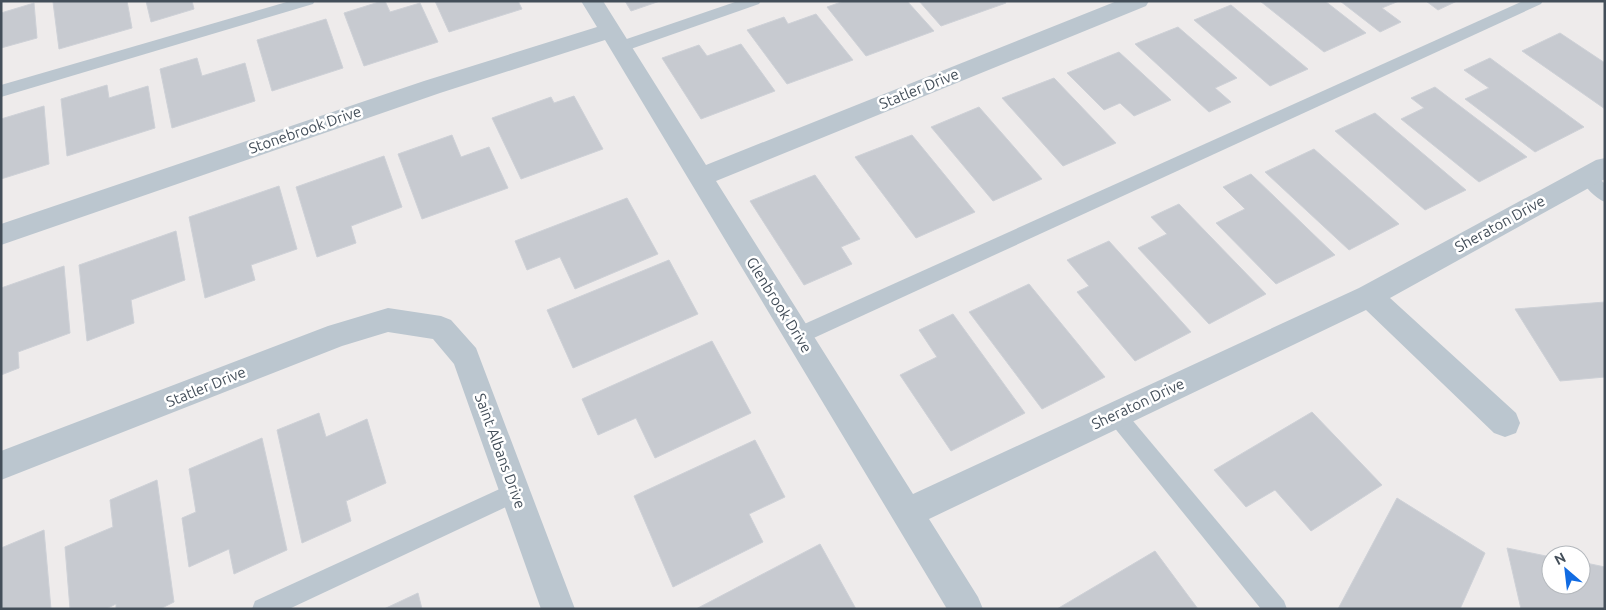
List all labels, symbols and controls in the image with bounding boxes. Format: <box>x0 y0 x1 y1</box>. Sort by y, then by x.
street label: Statler Drive <box>877 65 961 112</box>
street label: Stonebrook Drive <box>246 102 363 157</box>
street label: Sheraton Drive <box>1452 192 1548 255</box>
street label: Glenbrook Drive <box>743 254 816 356</box>
street label: Statler Drive <box>164 363 248 410</box>
street label: Sheraton Drive <box>1089 375 1187 432</box>
street label: Saint Albans Drive <box>472 391 529 511</box>
north arrow <box>1541 545 1591 595</box>
text: N <box>1552 549 1568 568</box>

